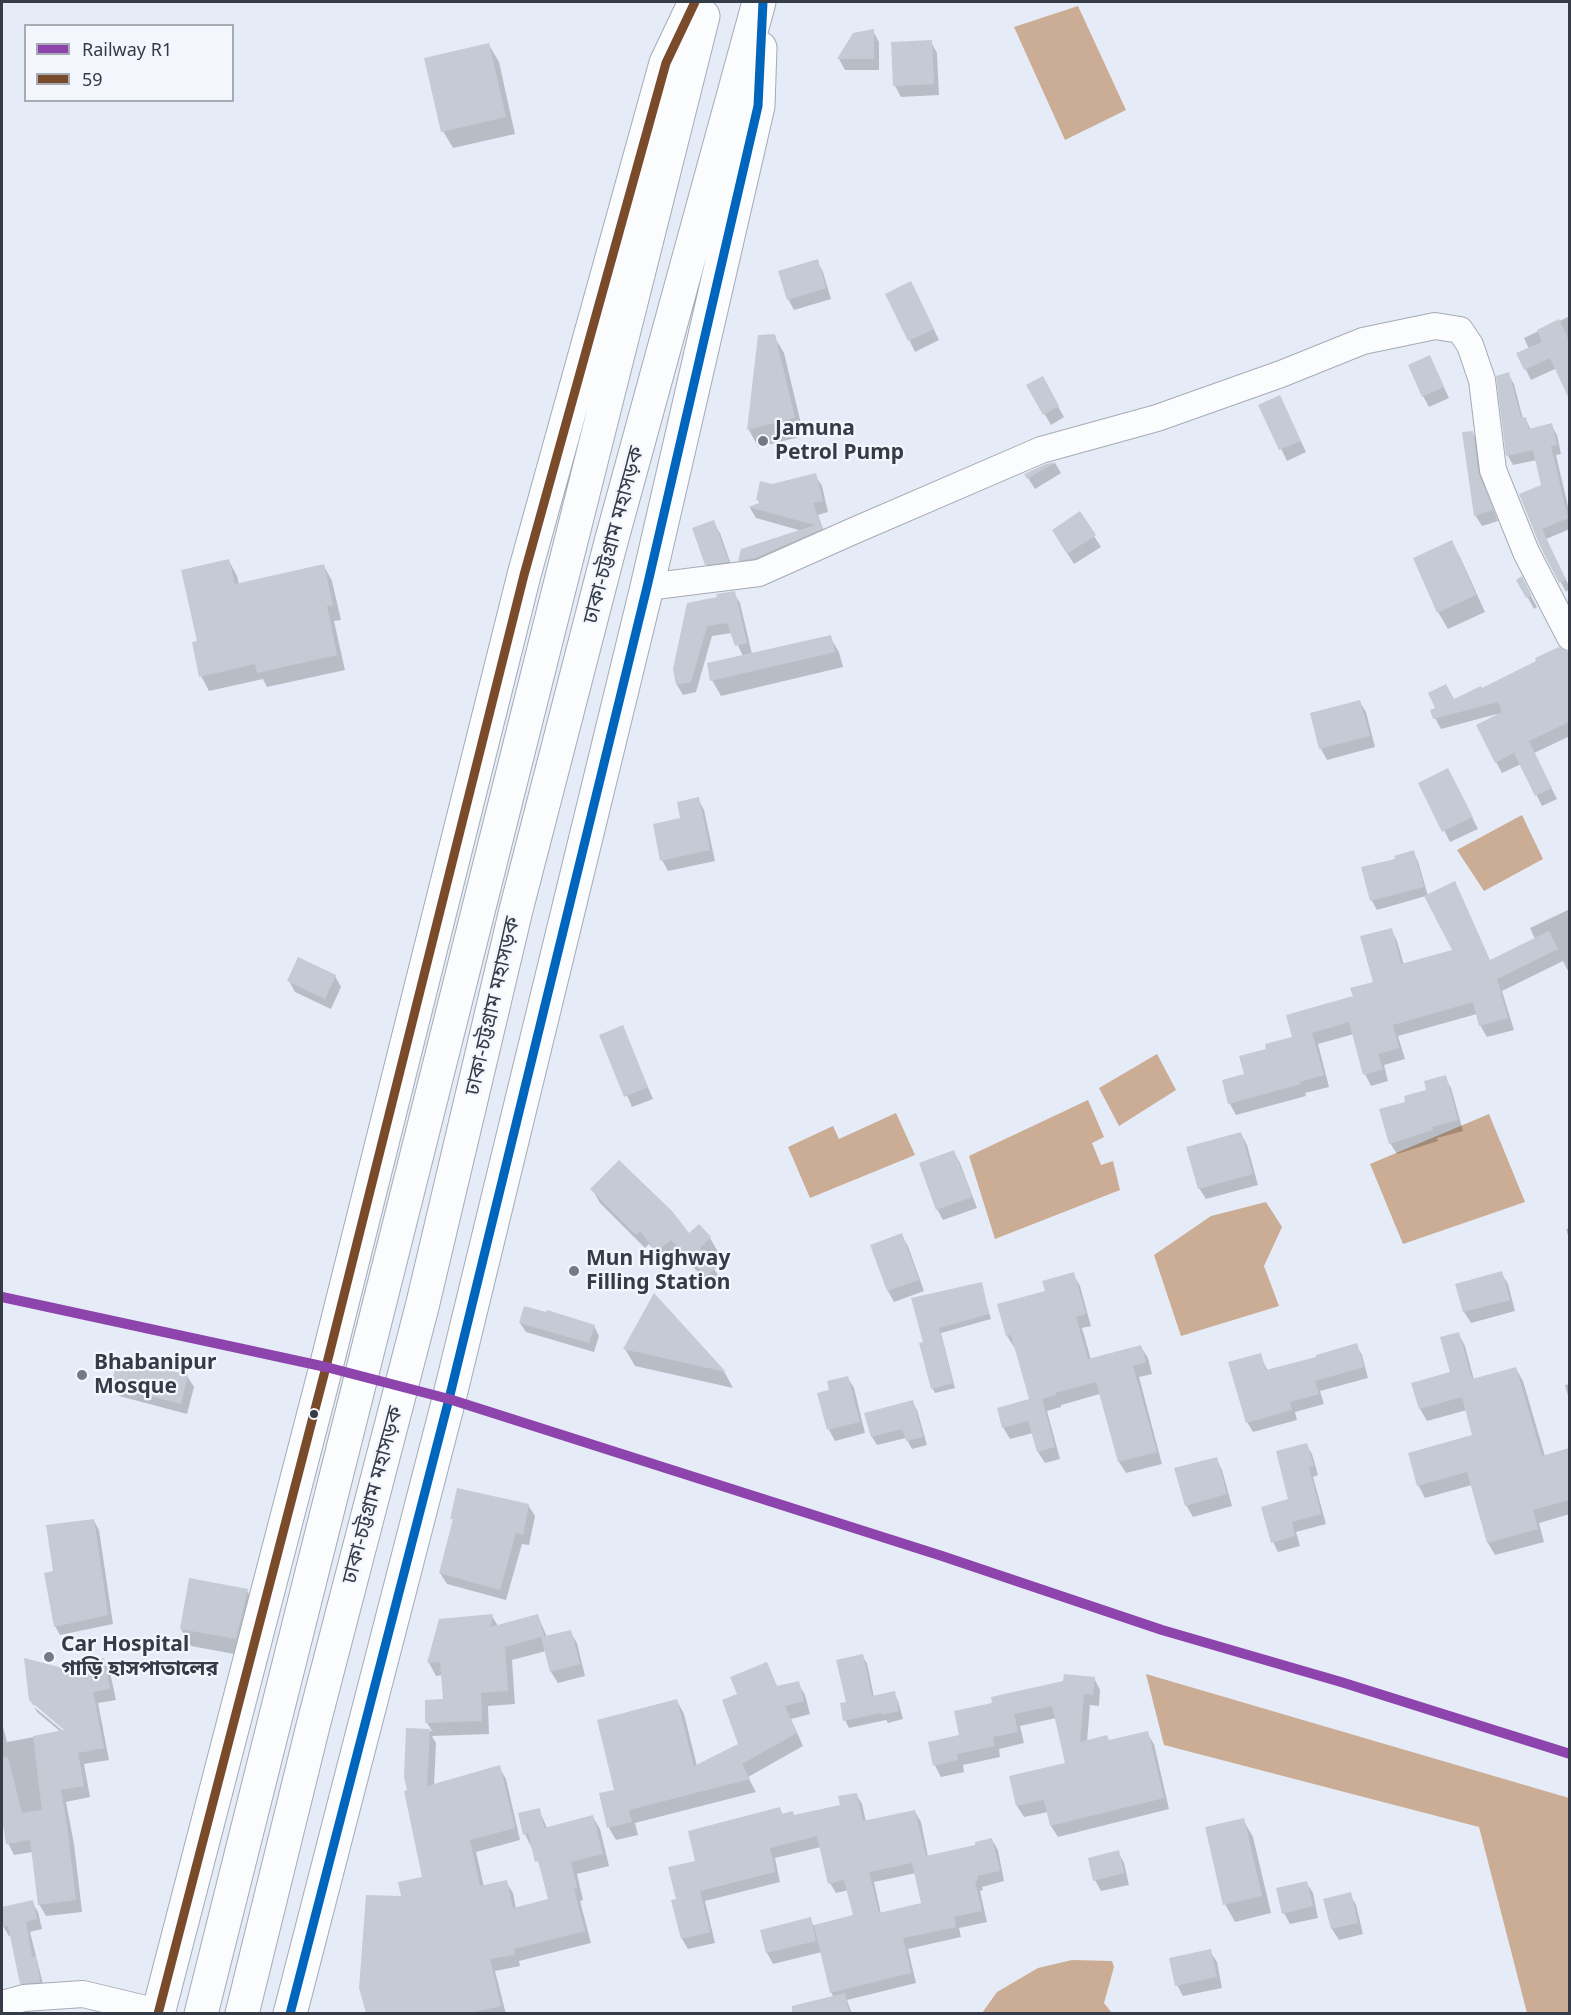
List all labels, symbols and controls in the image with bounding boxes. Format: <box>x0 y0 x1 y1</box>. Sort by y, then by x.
legend <box>24 24 234 102</box>
text: Railway R1 <box>82 37 172 61</box>
text: 59 <box>82 67 103 91</box>
place label: Jamuna Petrol Pump <box>775 416 904 466</box>
marker: Jamuna Petrol Pump <box>756 434 770 448</box>
street label: ঢাকা-চট্টগ্রাম মহাসড়ক <box>578 444 650 626</box>
street label: ঢাকা-চট্টগ্রাম মহাসড়ক <box>460 914 526 1098</box>
place label: Mun Highway Filling Station <box>586 1246 730 1296</box>
marker: Mun Highway Filling Station <box>567 1264 581 1278</box>
place label: Bhabanipur Mosque <box>94 1350 216 1400</box>
marker: Bhabanipur Mosque <box>75 1368 89 1382</box>
street label: ঢাকা-চট্টগ্রাম মহাসড়ক <box>337 1404 409 1586</box>
unlabelled marker <box>308 1408 320 1420</box>
place label: Car Hospital গাড়ি হাসপাতালের <box>61 1632 218 1682</box>
marker: Car Hospital গাড়ি হাসপাতালের <box>42 1650 56 1664</box>

